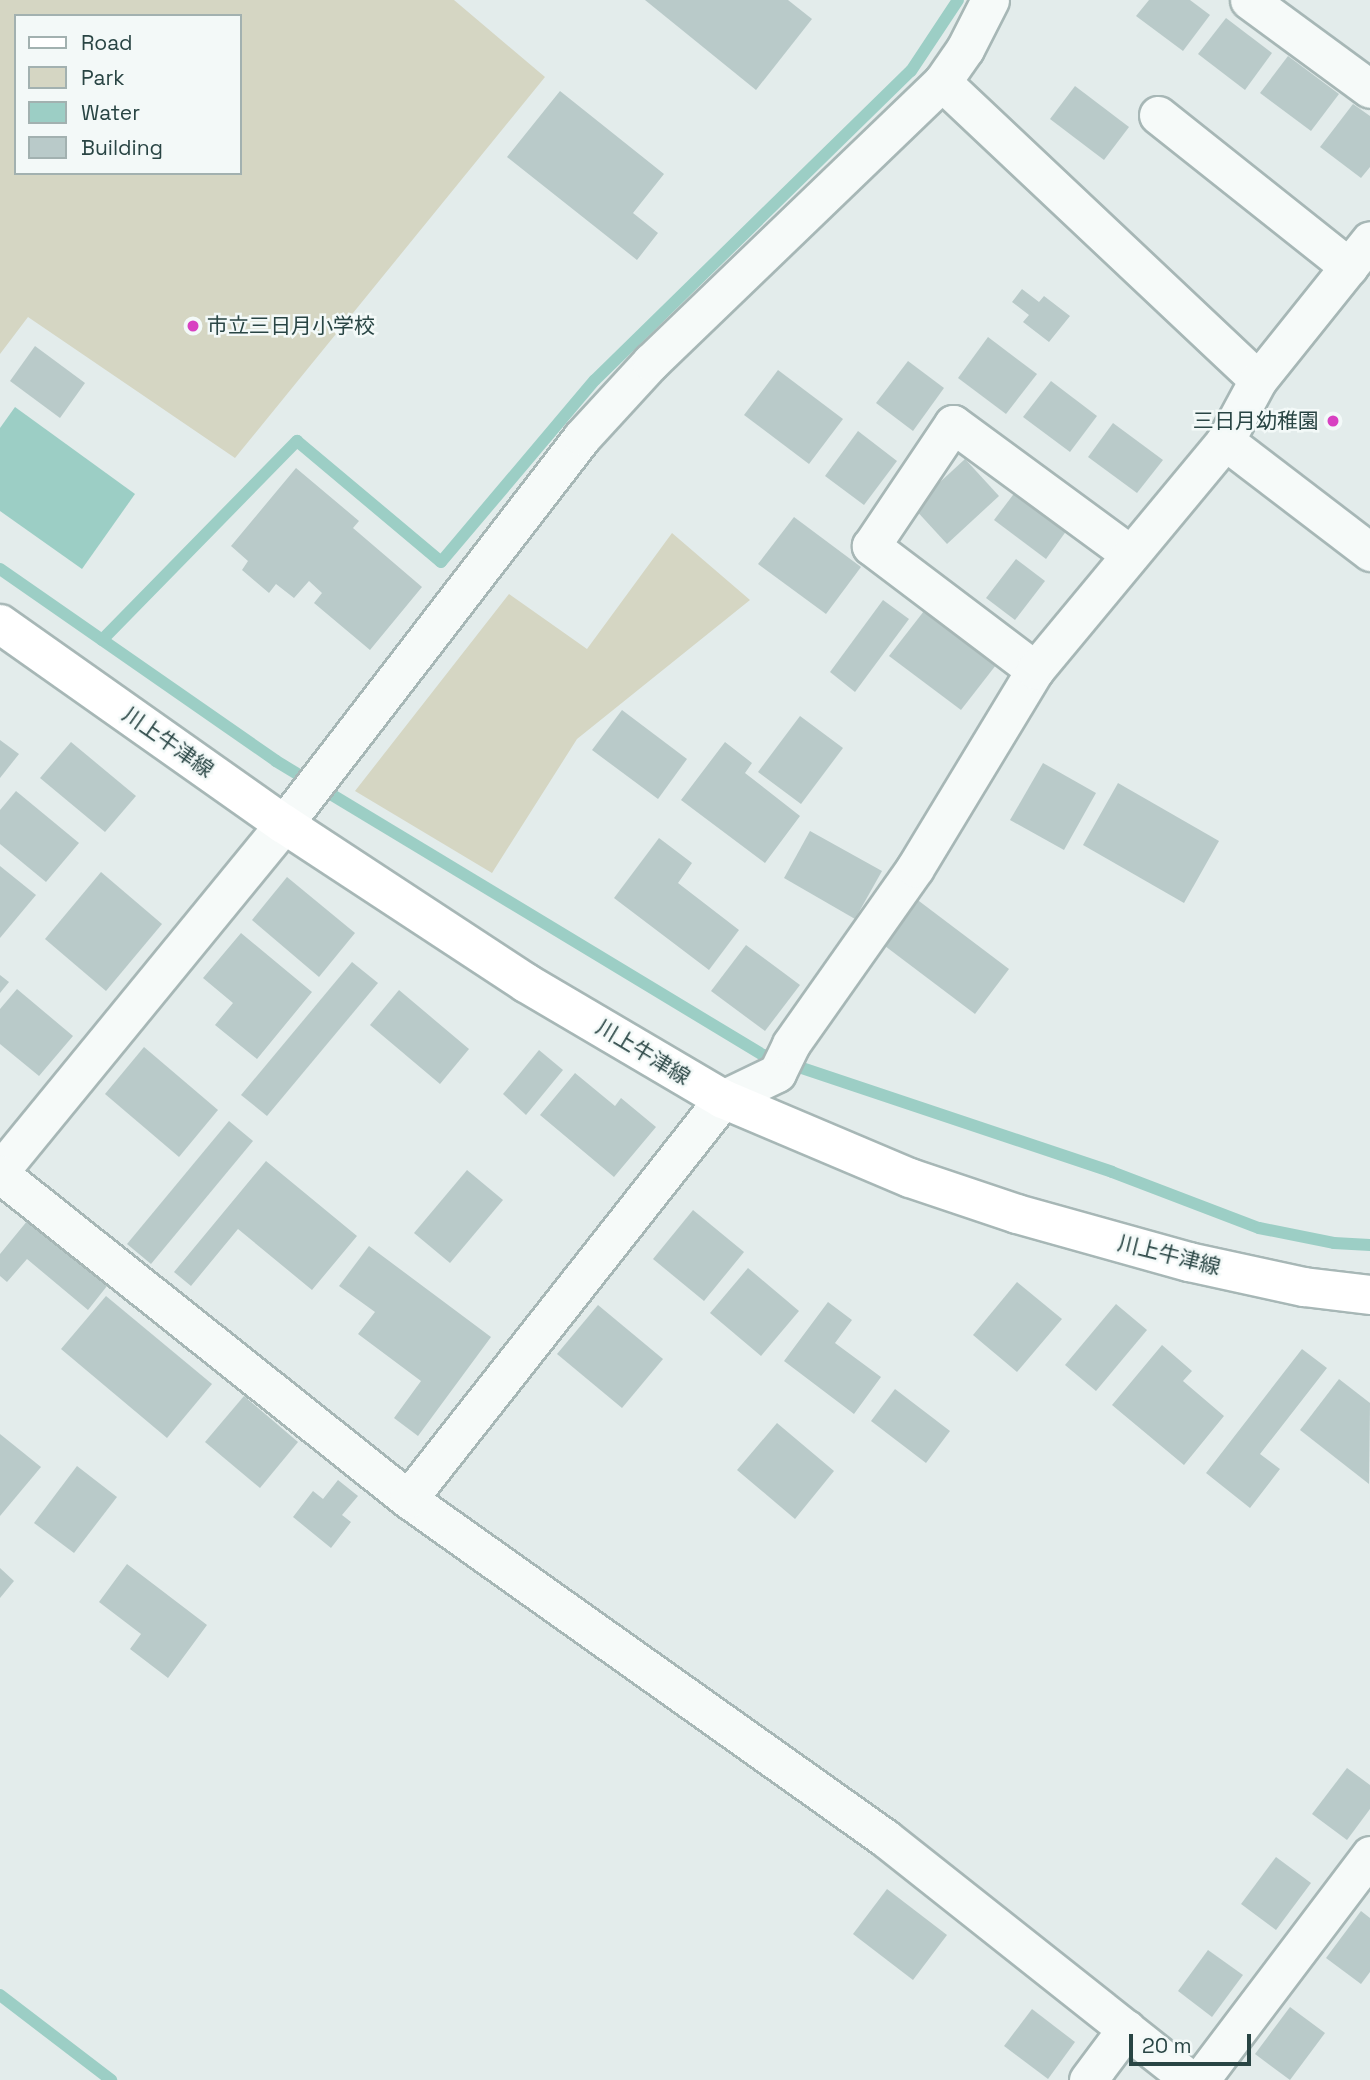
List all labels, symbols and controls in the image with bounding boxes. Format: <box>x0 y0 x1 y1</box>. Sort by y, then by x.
legend <box>14 14 242 175</box>
text: Road <box>81 29 133 56</box>
text: Park <box>81 64 125 91</box>
text: Water <box>81 99 140 126</box>
text: Building <box>81 134 163 161</box>
place label: 市立三日月小学校 <box>207 313 375 339</box>
marker: 市立三日月小学校 <box>185 318 201 334</box>
place label: 三日月幼稚園 <box>1193 408 1319 434</box>
marker: 三日月幼稚園 <box>1325 413 1341 429</box>
street label: 川上牛津線 <box>118 702 218 782</box>
street label: 川上牛津線 <box>592 1014 694 1090</box>
street label: 川上牛津線 <box>1115 1230 1223 1280</box>
scale bar <box>1132 2021 1254 2064</box>
text: 20 m <box>1142 2032 1192 2059</box>

